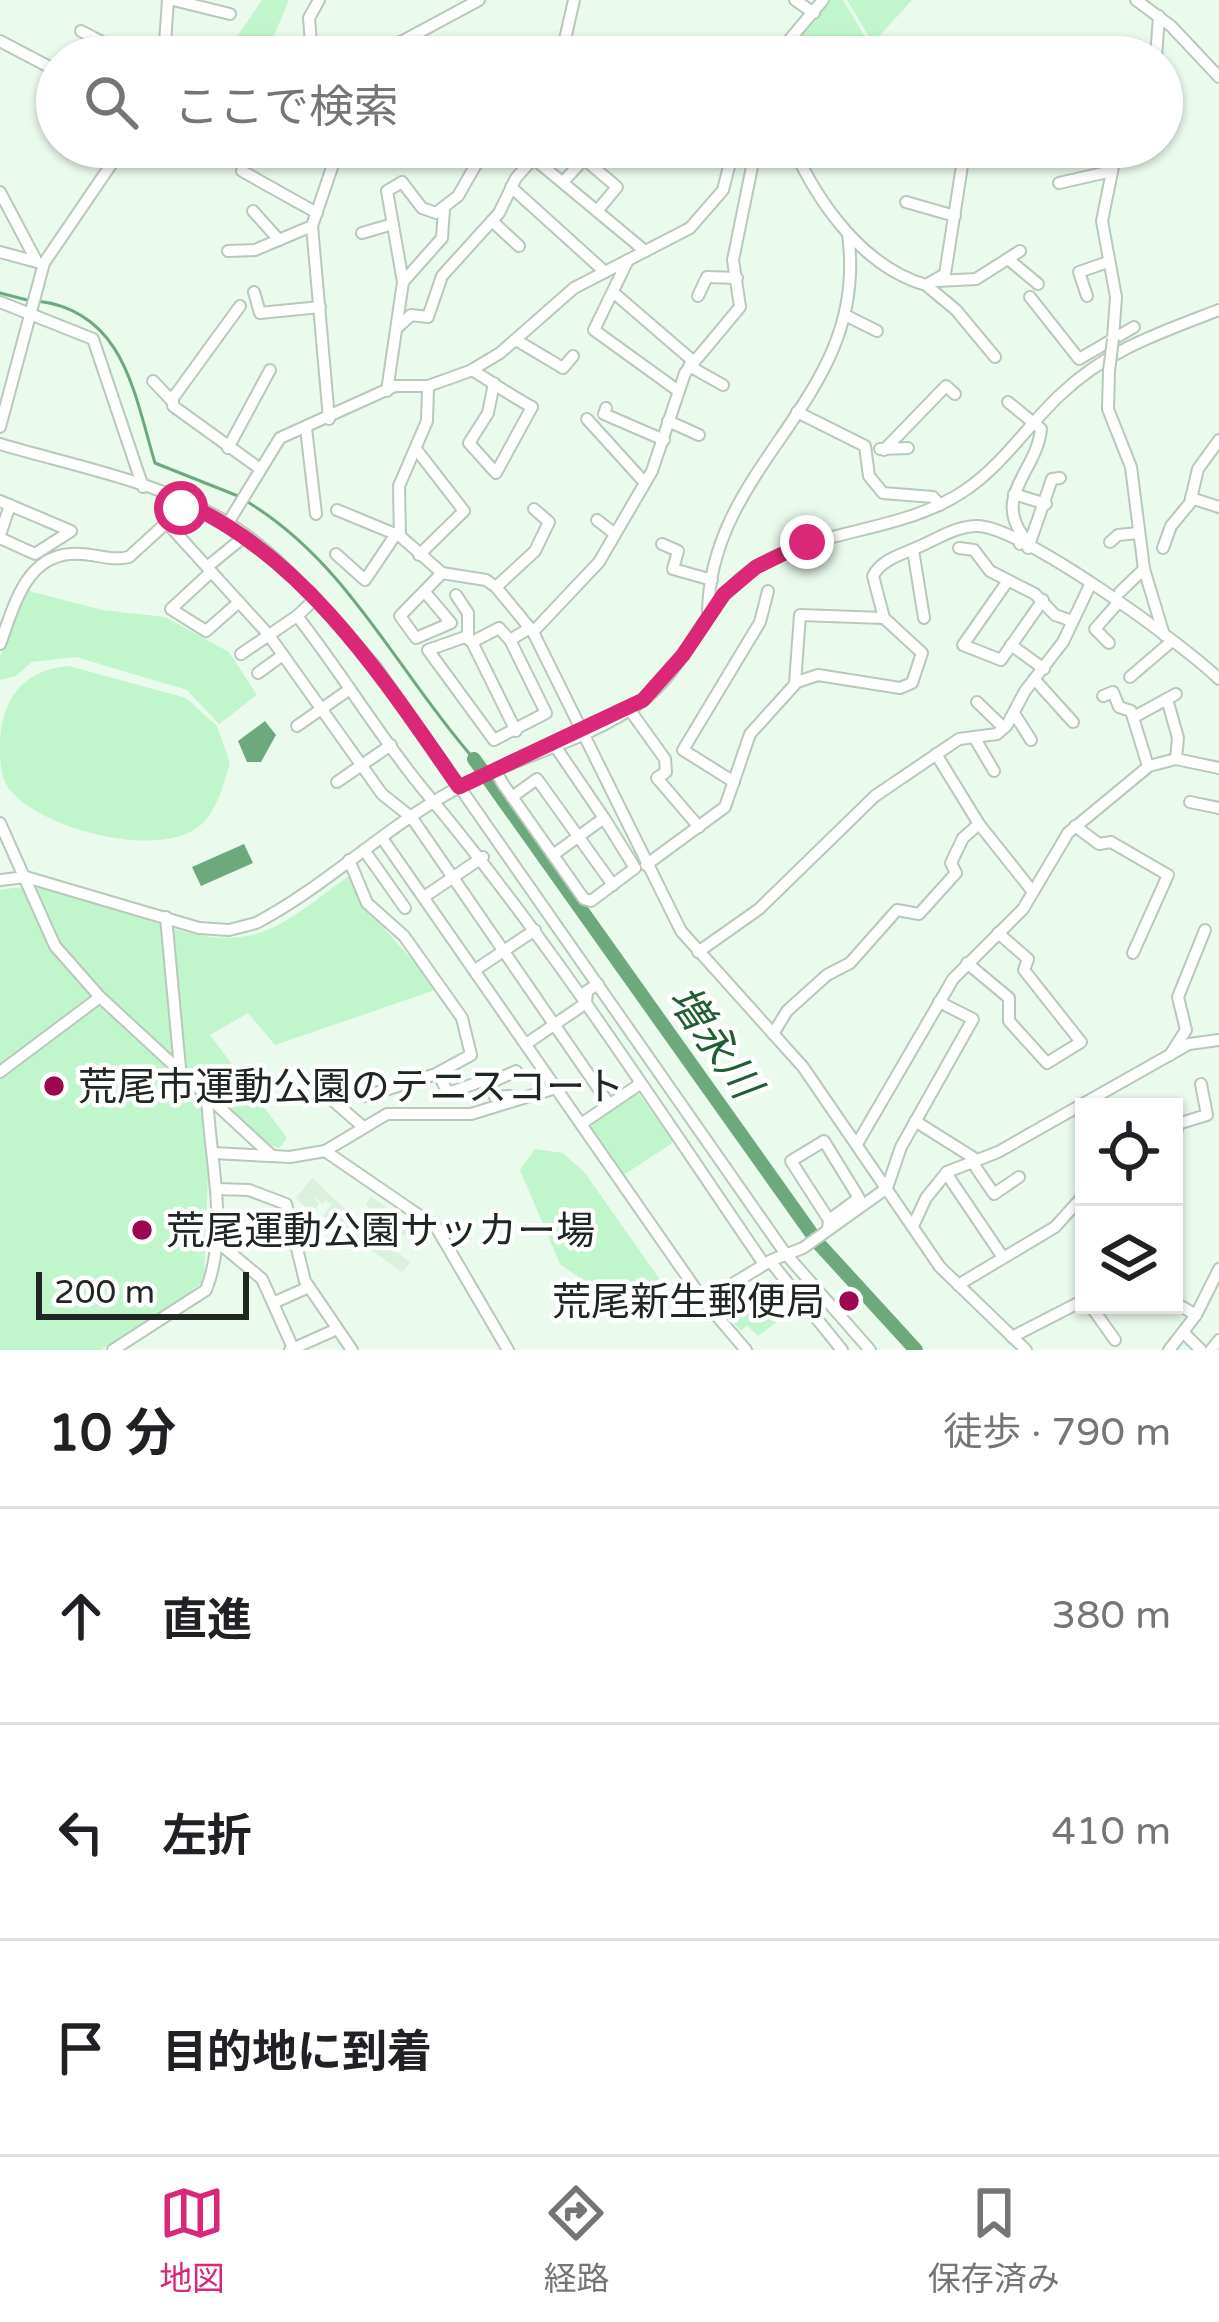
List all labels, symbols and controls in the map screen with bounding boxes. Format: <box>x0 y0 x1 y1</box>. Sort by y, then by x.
search box <box>36 36 1183 168</box>
icon: search <box>78 69 144 135</box>
text: ここで検索 <box>174 81 399 135</box>
route start <box>154 481 208 535</box>
route end <box>780 515 834 569</box>
water label: 増永川 <box>657 976 773 1111</box>
place label: 荒尾市運動公園のテニスコート <box>78 1064 624 1111</box>
marker: 荒尾市運動公園のテニスコート <box>41 1073 67 1099</box>
map controls <box>1075 1098 1183 1314</box>
button: locate <box>1075 1098 1183 1206</box>
button: layers <box>1075 1206 1183 1314</box>
place label: 荒尾運動公園サッカー場 <box>166 1208 595 1255</box>
marker: 荒尾運動公園サッカー場 <box>129 1217 155 1243</box>
scale bar <box>36 1266 249 1319</box>
text: 200 m <box>54 1273 155 1312</box>
place label: 荒尾新生郵便局 <box>552 1279 825 1326</box>
marker: 荒尾新生郵便局 <box>836 1288 862 1314</box>
text: 10 分 <box>48 1403 176 1465</box>
text: 徒歩 · 790 m <box>943 1409 1171 1456</box>
icon: ahead <box>48 1583 114 1649</box>
text: 380 m <box>1052 1592 1171 1639</box>
text: 直進 <box>162 1594 252 1648</box>
icon: left <box>48 1799 114 1865</box>
text: 410 m <box>1052 1808 1171 1855</box>
text: 左折 <box>162 1810 252 1864</box>
icon: arrive <box>48 2015 114 2081</box>
text: 目的地に到着 <box>162 2026 432 2080</box>
tab: 地図 <box>159 2180 225 2300</box>
tab: 経路 <box>543 2180 609 2300</box>
tab: 保存済み <box>928 2180 1060 2300</box>

